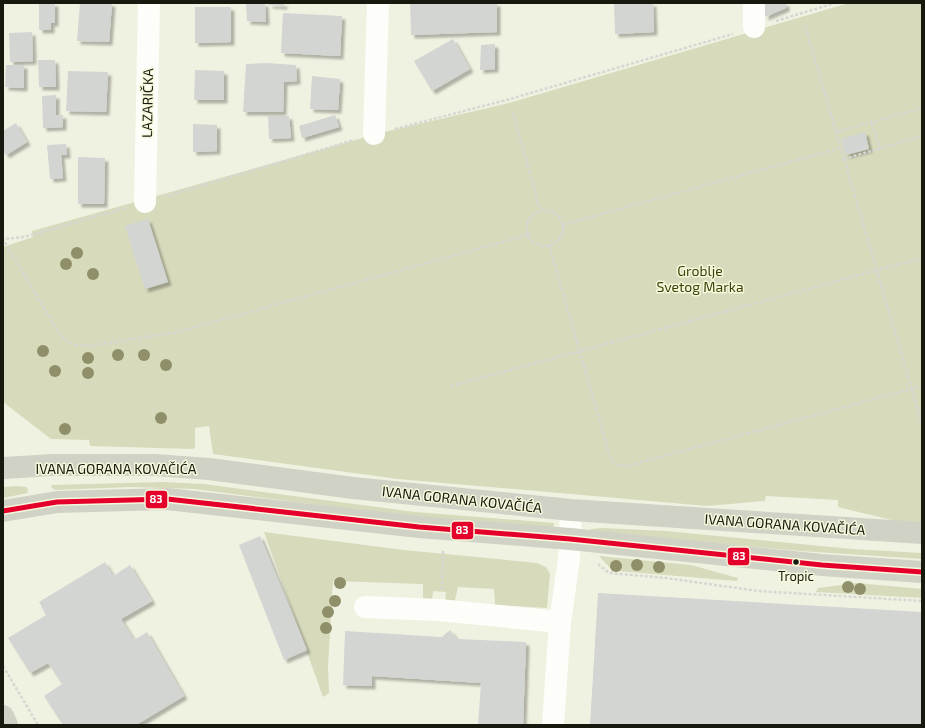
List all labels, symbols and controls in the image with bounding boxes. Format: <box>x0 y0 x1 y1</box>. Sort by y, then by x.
street label: LAZARIČKA <box>138 68 156 138</box>
park label: Groblje Svetog Marka <box>656 262 744 295</box>
street label: IVANA GORANA KOVAČIĆA <box>36 460 197 477</box>
street label: IVANA GORANA KOVAČIĆA <box>381 482 543 516</box>
line badge: 83 <box>145 490 168 509</box>
text: 83 <box>149 492 163 505</box>
street label: IVANA GORANA KOVAČIĆA <box>704 510 866 538</box>
line badge: 83 <box>451 521 474 540</box>
text: 83 <box>455 523 469 536</box>
line badge: 83 <box>727 547 750 566</box>
text: 83 <box>732 549 746 562</box>
marker: Tropic <box>791 557 801 567</box>
place label: Tropic <box>778 568 814 584</box>

